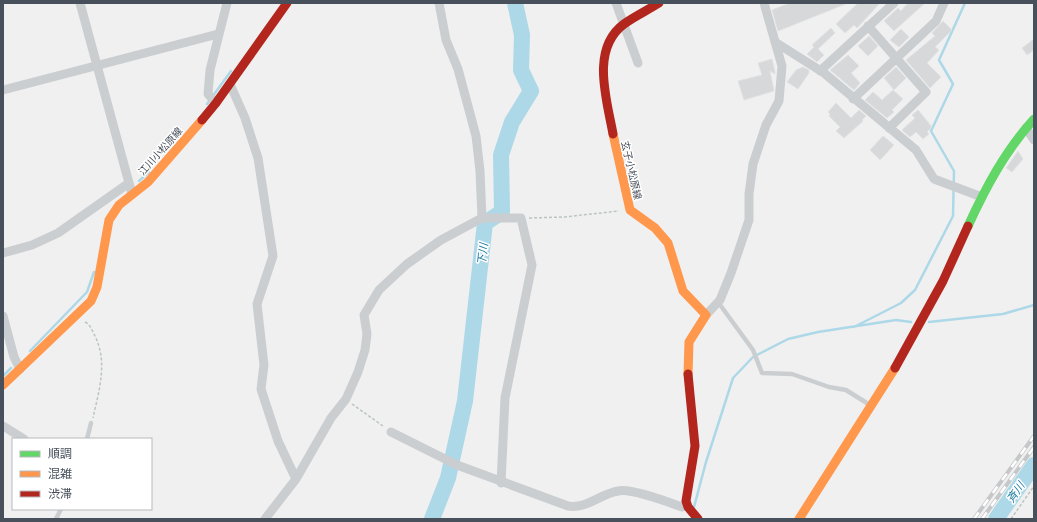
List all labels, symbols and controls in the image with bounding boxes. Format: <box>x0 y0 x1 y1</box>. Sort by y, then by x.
street label: 江川小松原線 <box>135 125 185 177</box>
street label: 玄子小松原線 <box>619 139 645 201</box>
water label: 下川 <box>474 241 490 266</box>
legend <box>12 438 152 510</box>
text: 順調 <box>48 446 72 460</box>
text: 混雑 <box>48 466 72 480</box>
water label: 斉川 <box>1003 478 1027 505</box>
text: 渋滞 <box>48 486 72 500</box>

